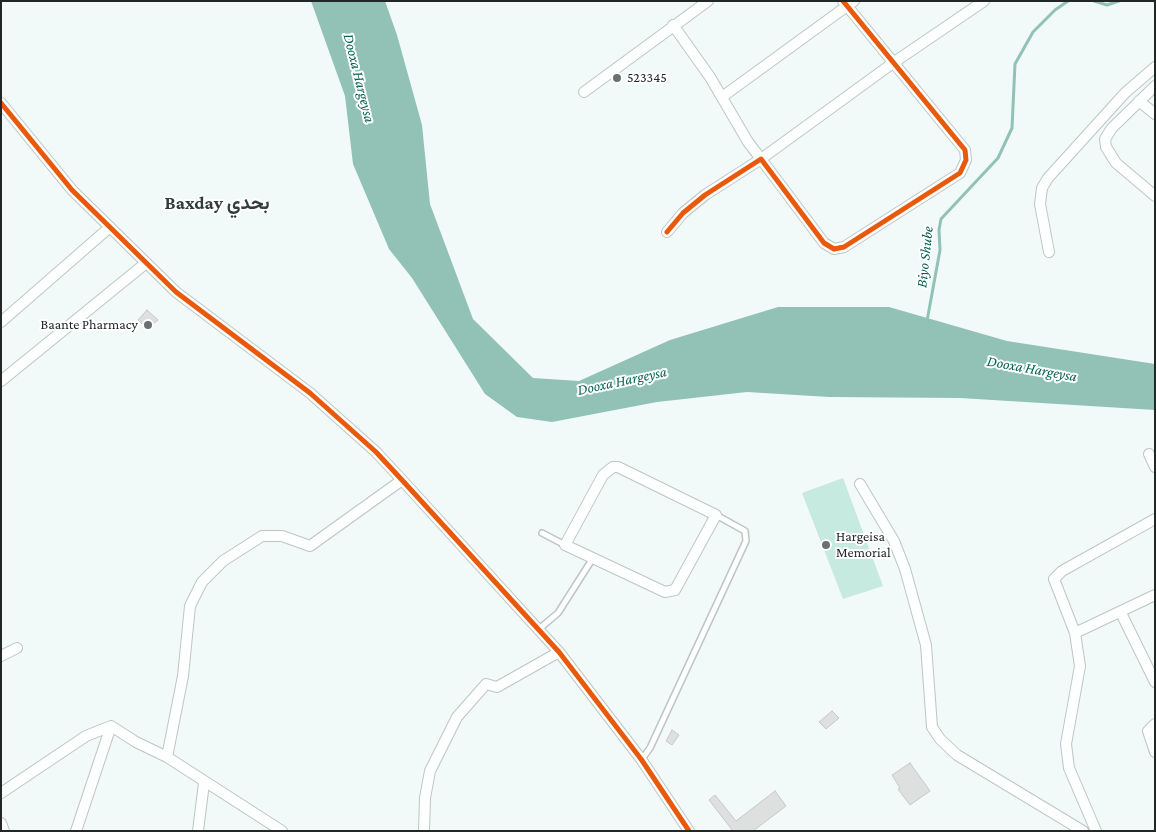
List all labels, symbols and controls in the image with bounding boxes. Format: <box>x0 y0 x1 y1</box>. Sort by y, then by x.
water label: Dooxa Hargeysa <box>339 32 379 124</box>
place label: 523345 <box>627 70 667 86</box>
marker: 523345 <box>611 72 623 84</box>
district label: Baxday بحدي <box>165 192 269 214</box>
water label: Biyo Shube <box>913 225 937 289</box>
place label: Baante Pharmacy <box>41 317 138 333</box>
marker: Baante Pharmacy <box>142 319 154 331</box>
water label: Dooxa Hargeysa <box>986 352 1078 386</box>
water label: Dooxa Hargeysa <box>576 363 668 399</box>
place label: Hargeisa Memorial <box>836 529 891 562</box>
marker: Hargeisa Memorial <box>820 539 832 551</box>

